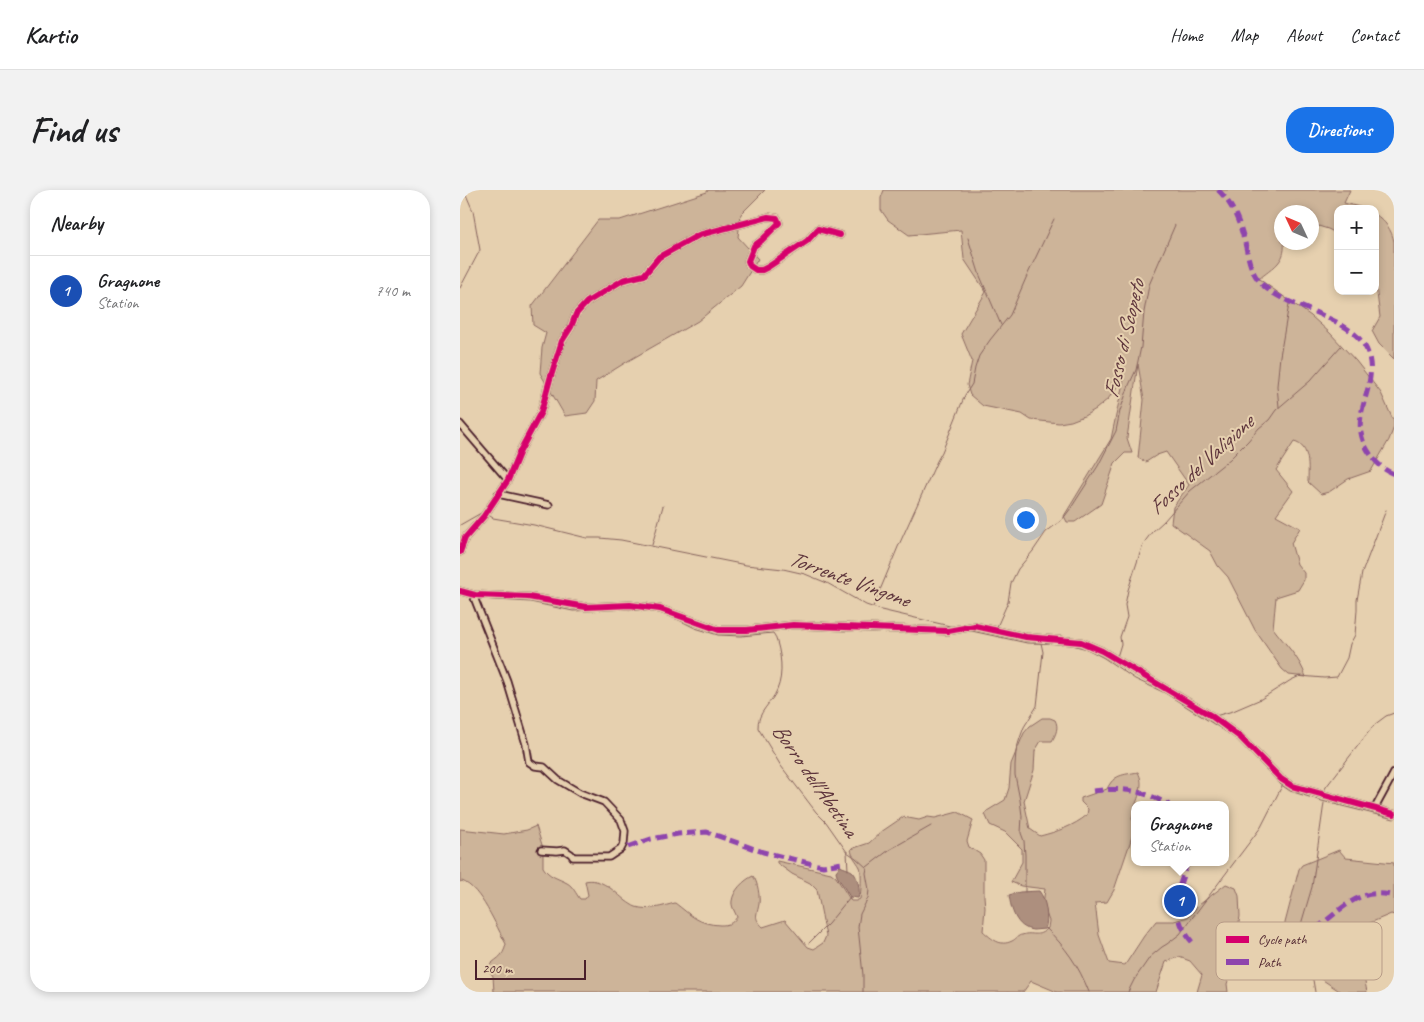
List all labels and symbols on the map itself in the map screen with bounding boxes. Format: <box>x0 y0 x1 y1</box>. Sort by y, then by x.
north arrow <box>1274 205 1319 250</box>
water label: Fosso di Scopeto <box>1097 274 1152 401</box>
water label: Fosso del Valigione <box>1142 406 1262 521</box>
your location <box>1013 507 1039 533</box>
water label: Torrente Vingone <box>785 544 916 615</box>
water label: Borro dell'Abetina <box>766 718 866 845</box>
pin: 1 <box>1164 882 1196 920</box>
legend <box>1216 922 1382 980</box>
text: Cycle path <box>1258 931 1307 948</box>
text: Path <box>1258 954 1282 971</box>
scale bar <box>475 957 586 980</box>

